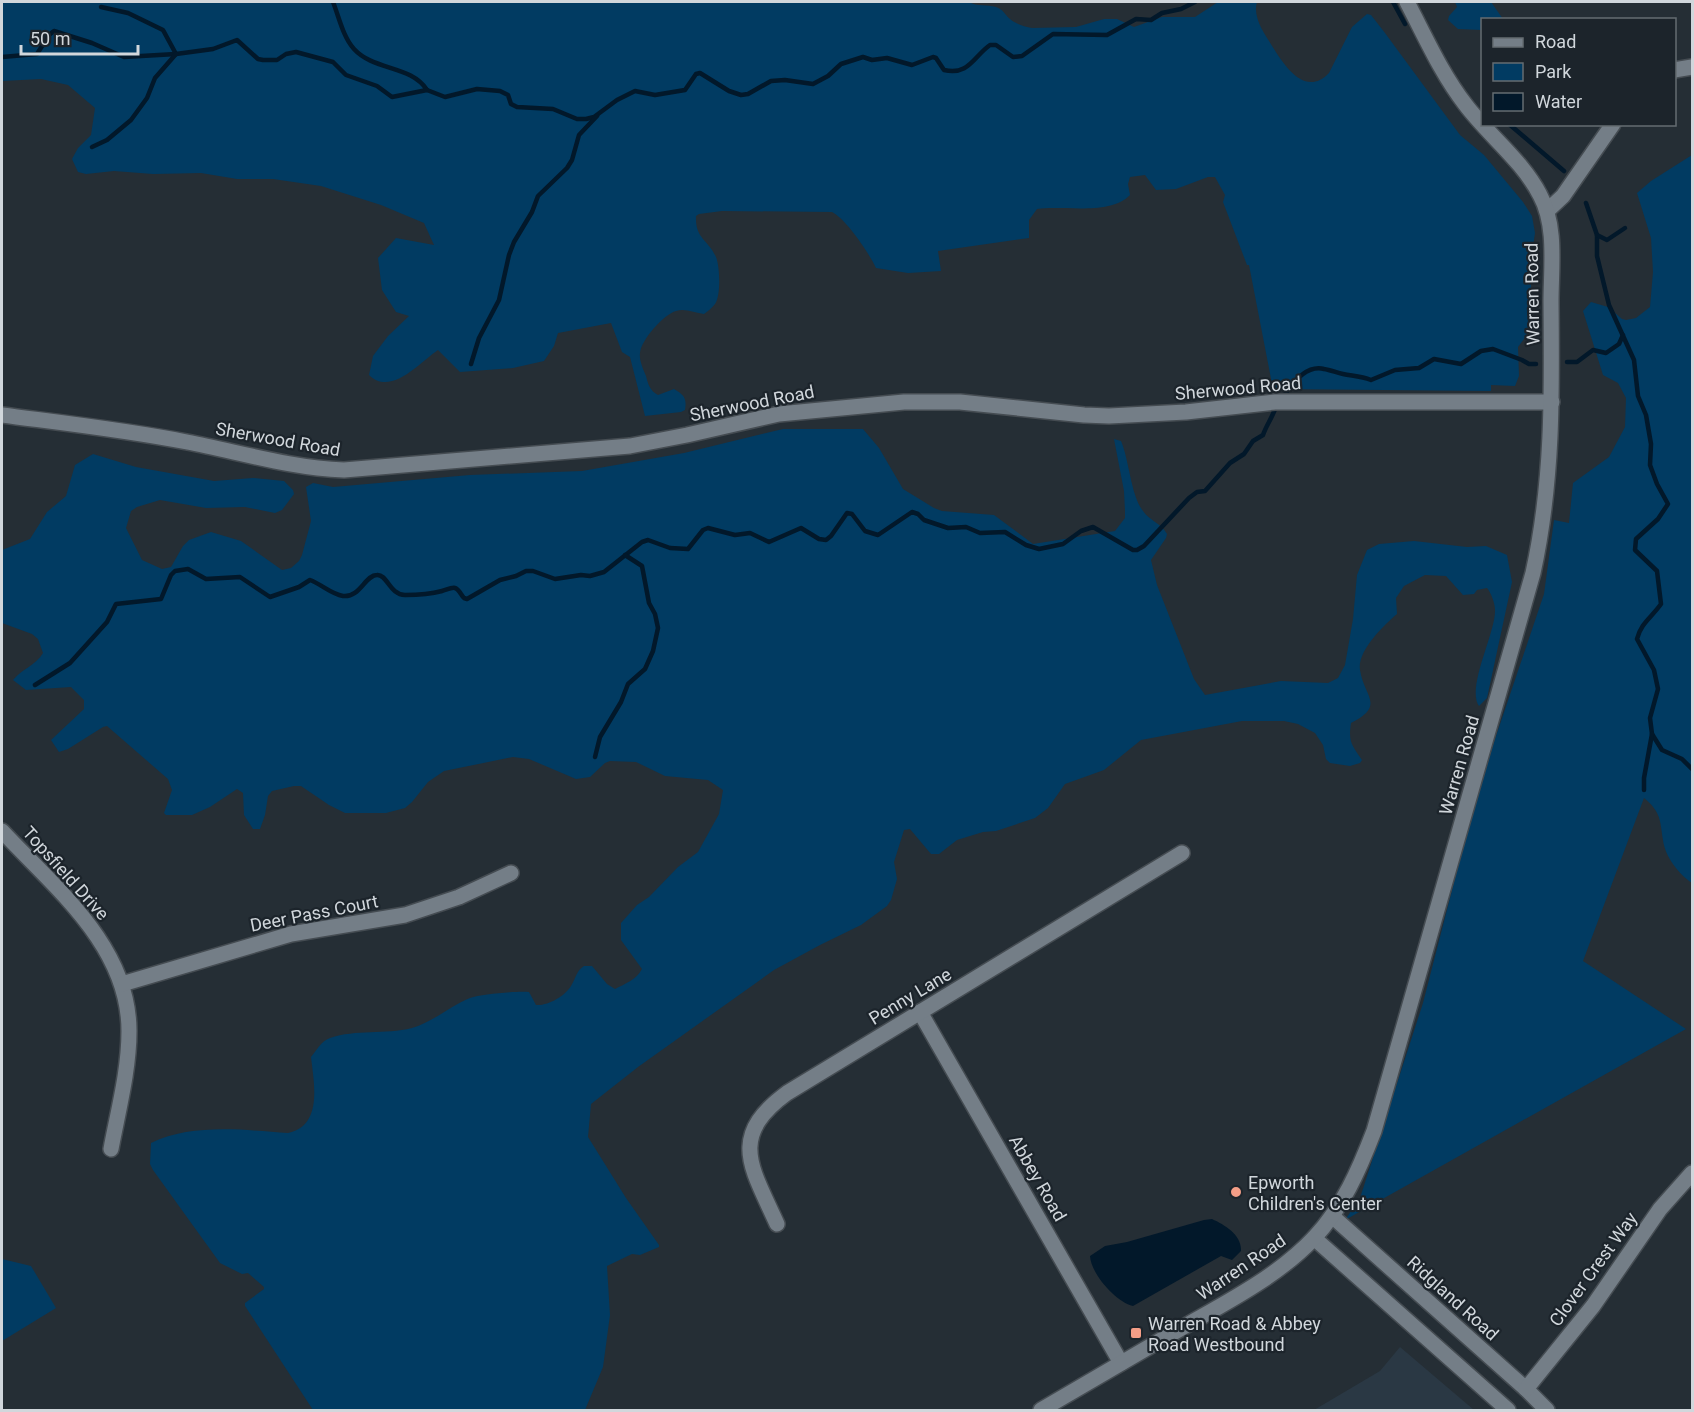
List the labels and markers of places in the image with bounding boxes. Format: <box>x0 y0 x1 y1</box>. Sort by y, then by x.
place label: Epworth Children's Center <box>1248 1172 1382 1214</box>
marker: Epworth Children's Center <box>1229 1185 1243 1199</box>
place label: Warren Road & Abbey Road Westbound <box>1148 1313 1321 1355</box>
marker: Warren Road & Abbey Road Westbound <box>1129 1326 1143 1340</box>

